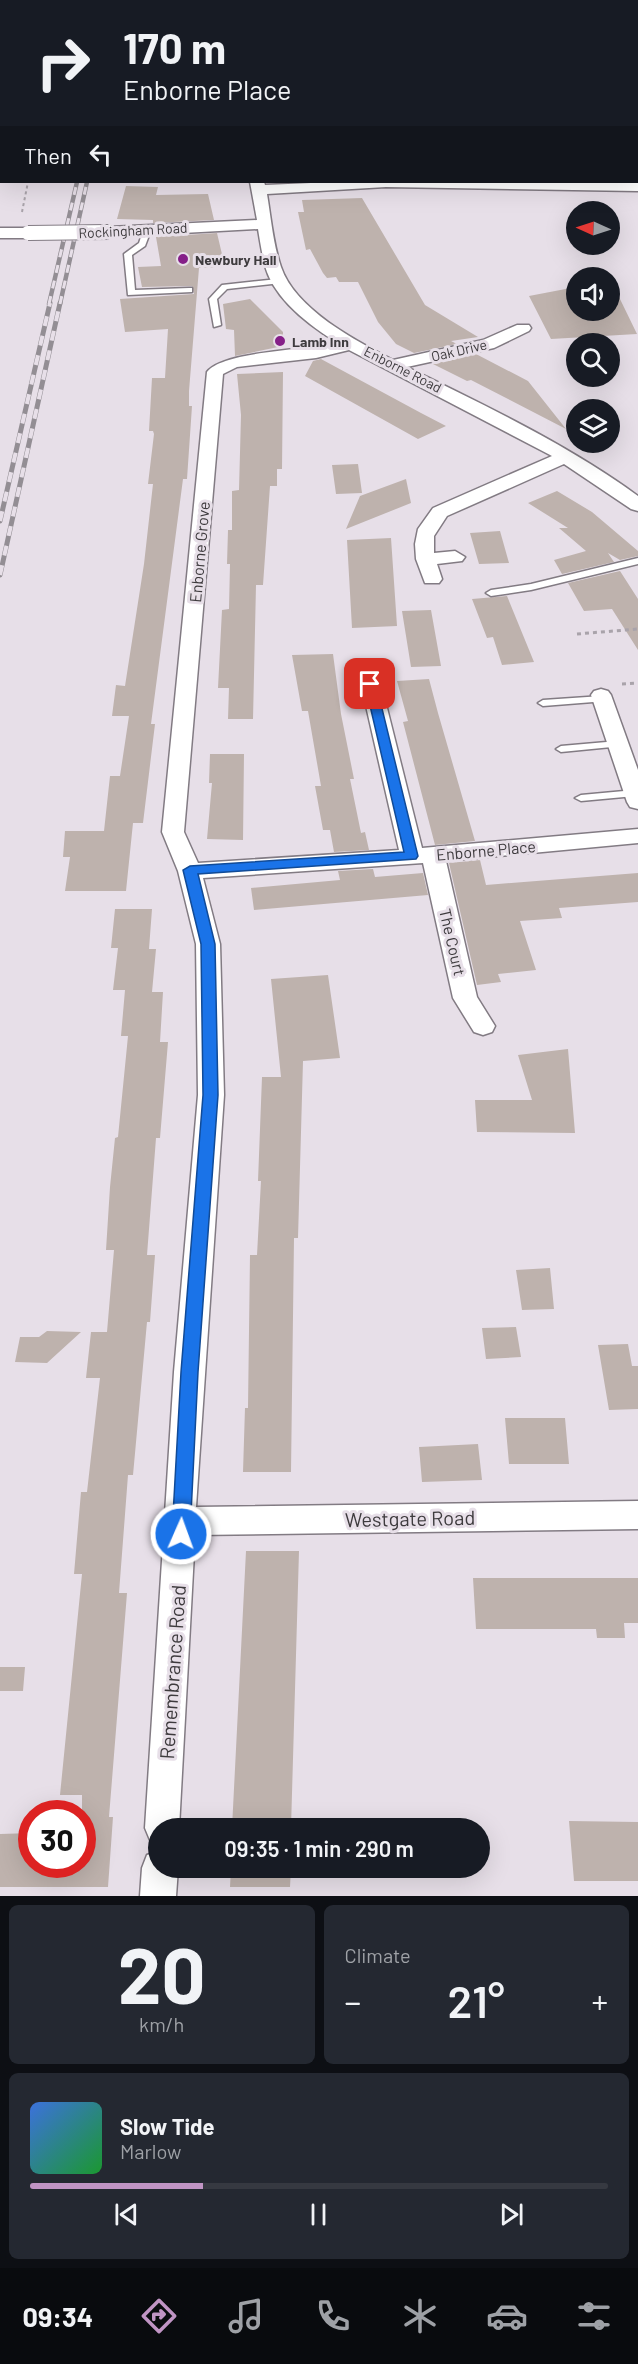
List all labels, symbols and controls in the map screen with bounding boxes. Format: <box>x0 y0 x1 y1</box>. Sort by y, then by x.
text: 170 m <box>123 22 226 72</box>
icon: right <box>24 24 102 102</box>
text: Enborne Place <box>123 73 291 105</box>
icon: left <box>84 138 117 171</box>
text: Then <box>24 142 72 168</box>
north arrow <box>566 201 620 255</box>
map controls <box>566 201 620 453</box>
street label: Rockingham Road <box>78 219 188 241</box>
place label: Newbury Hall <box>195 251 276 268</box>
marker: Newbury Hall <box>176 252 190 266</box>
button: sound <box>566 267 620 321</box>
place label: Lamb Inn <box>292 333 349 350</box>
button: search <box>566 333 620 387</box>
marker: Lamb Inn <box>273 334 287 348</box>
street label: Oak Drive <box>429 335 489 365</box>
street label: Enborne Road <box>361 342 445 396</box>
button: layers <box>566 399 620 453</box>
street label: Enborne Grove <box>185 501 213 603</box>
pin <box>344 658 395 709</box>
icon: arrive <box>353 667 386 700</box>
street label: Enborne Place <box>435 836 537 864</box>
street label: The Court <box>436 907 470 977</box>
position arrow <box>149 1502 213 1566</box>
street label: Westgate Road <box>345 1505 475 1531</box>
street label: Remembrance Road <box>154 1584 190 1760</box>
speed limit sign: 30 <box>18 1800 96 1878</box>
text: 09:35 · 1 min · 290 m <box>224 1835 414 1861</box>
text: 20 <box>118 1926 206 2020</box>
text: Climate <box>345 1943 411 1967</box>
text: 21° <box>448 1973 505 2027</box>
text: − <box>345 1981 361 2021</box>
text: + <box>591 1981 608 2021</box>
text: km/h <box>139 2012 184 2036</box>
text: Slow Tide <box>120 2113 215 2139</box>
text: Marlow <box>120 2139 181 2163</box>
icon: previous <box>110 2198 143 2231</box>
icon: pause <box>302 2198 335 2231</box>
icon: next <box>495 2198 528 2231</box>
icon: directions <box>138 2295 180 2337</box>
icon: music <box>225 2295 267 2337</box>
icon: phone <box>312 2295 354 2337</box>
icon: climate <box>399 2295 441 2337</box>
icon: car <box>486 2295 528 2337</box>
icon: filters <box>573 2295 615 2337</box>
text: 09:34 <box>23 2300 93 2332</box>

